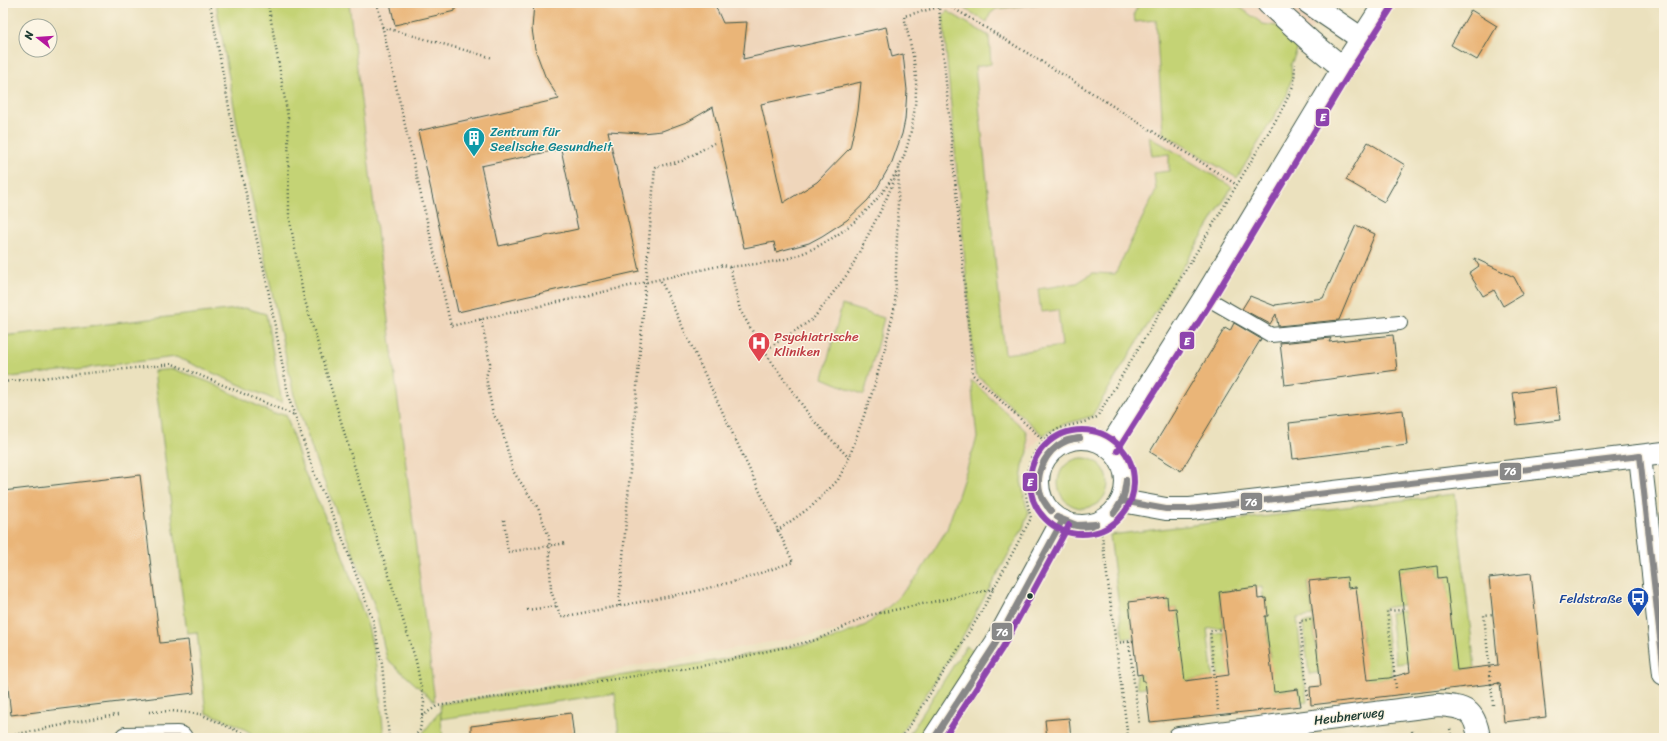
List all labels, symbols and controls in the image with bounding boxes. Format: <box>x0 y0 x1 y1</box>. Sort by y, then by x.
north arrow <box>18 18 58 58</box>
text: N <box>18 28 39 43</box>
line badge: E <box>1315 108 1330 127</box>
text: E <box>1320 108 1327 127</box>
place label: Zentrum für Seelische Gesundheit <box>490 120 613 158</box>
building icon: Zentrum für Seelische Gesundheit <box>461 125 487 158</box>
place label: Psychiatrische Kliniken <box>774 325 859 363</box>
hospital icon: Psychiatrische Kliniken <box>746 330 772 363</box>
line badge: E <box>1179 331 1195 350</box>
text: E <box>1184 332 1191 351</box>
line badge: 76 <box>1499 462 1522 481</box>
text: 76 <box>1504 462 1516 481</box>
line badge: E <box>1022 472 1038 492</box>
text: E <box>1027 473 1034 492</box>
line badge: 76 <box>1240 492 1263 511</box>
text: 76 <box>1245 493 1257 512</box>
bus stop icon: Feldstraße <box>1625 585 1651 618</box>
place label: Feldstraße <box>1560 587 1622 610</box>
unlabelled marker <box>1025 591 1035 601</box>
line badge: 76 <box>991 622 1013 641</box>
text: 76 <box>996 623 1008 642</box>
street label: Heubnerweg <box>1312 700 1386 732</box>

